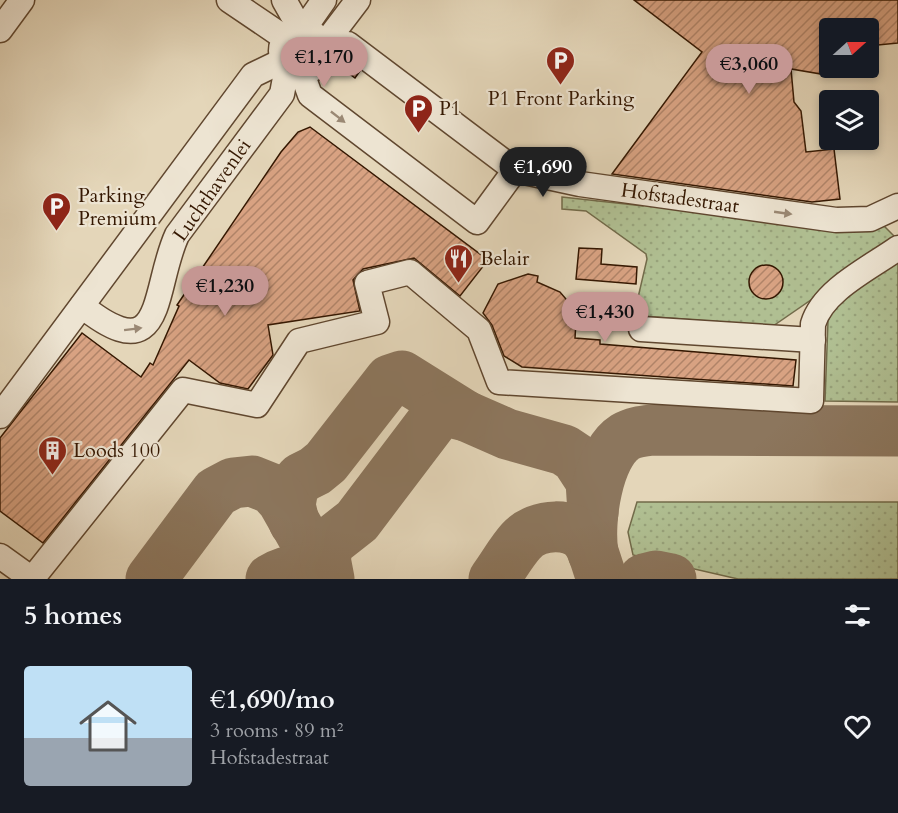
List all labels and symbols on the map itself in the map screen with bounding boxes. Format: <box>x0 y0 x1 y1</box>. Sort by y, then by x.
north arrow <box>819 18 879 78</box>
pin: €1,170 <box>275 37 373 88</box>
parking icon: P1 Front Parking <box>545 44 577 86</box>
pin: €3,060 <box>700 44 798 95</box>
place label: P1 Front Parking <box>488 85 635 112</box>
parking icon: P1 <box>402 92 434 134</box>
place label: P1 <box>439 95 461 122</box>
one-way arrow <box>331 110 346 122</box>
street label: Luchthavenlei <box>167 133 258 247</box>
pin: €1,690 <box>494 147 592 198</box>
street label: Hofstadestraat <box>619 176 741 220</box>
place label: Parking Premium <box>78 182 157 232</box>
parking icon: Parking Premium <box>41 190 73 232</box>
one-way arrow <box>774 208 793 217</box>
restaurant icon: Belair <box>443 242 475 284</box>
place label: Belair <box>480 245 530 272</box>
pin: €1,230 <box>176 266 274 317</box>
pin: €1,430 <box>556 292 654 343</box>
one-way arrow <box>123 324 142 334</box>
building icon: Loods 100 <box>36 434 68 476</box>
place label: Loods 100 <box>73 437 160 464</box>

